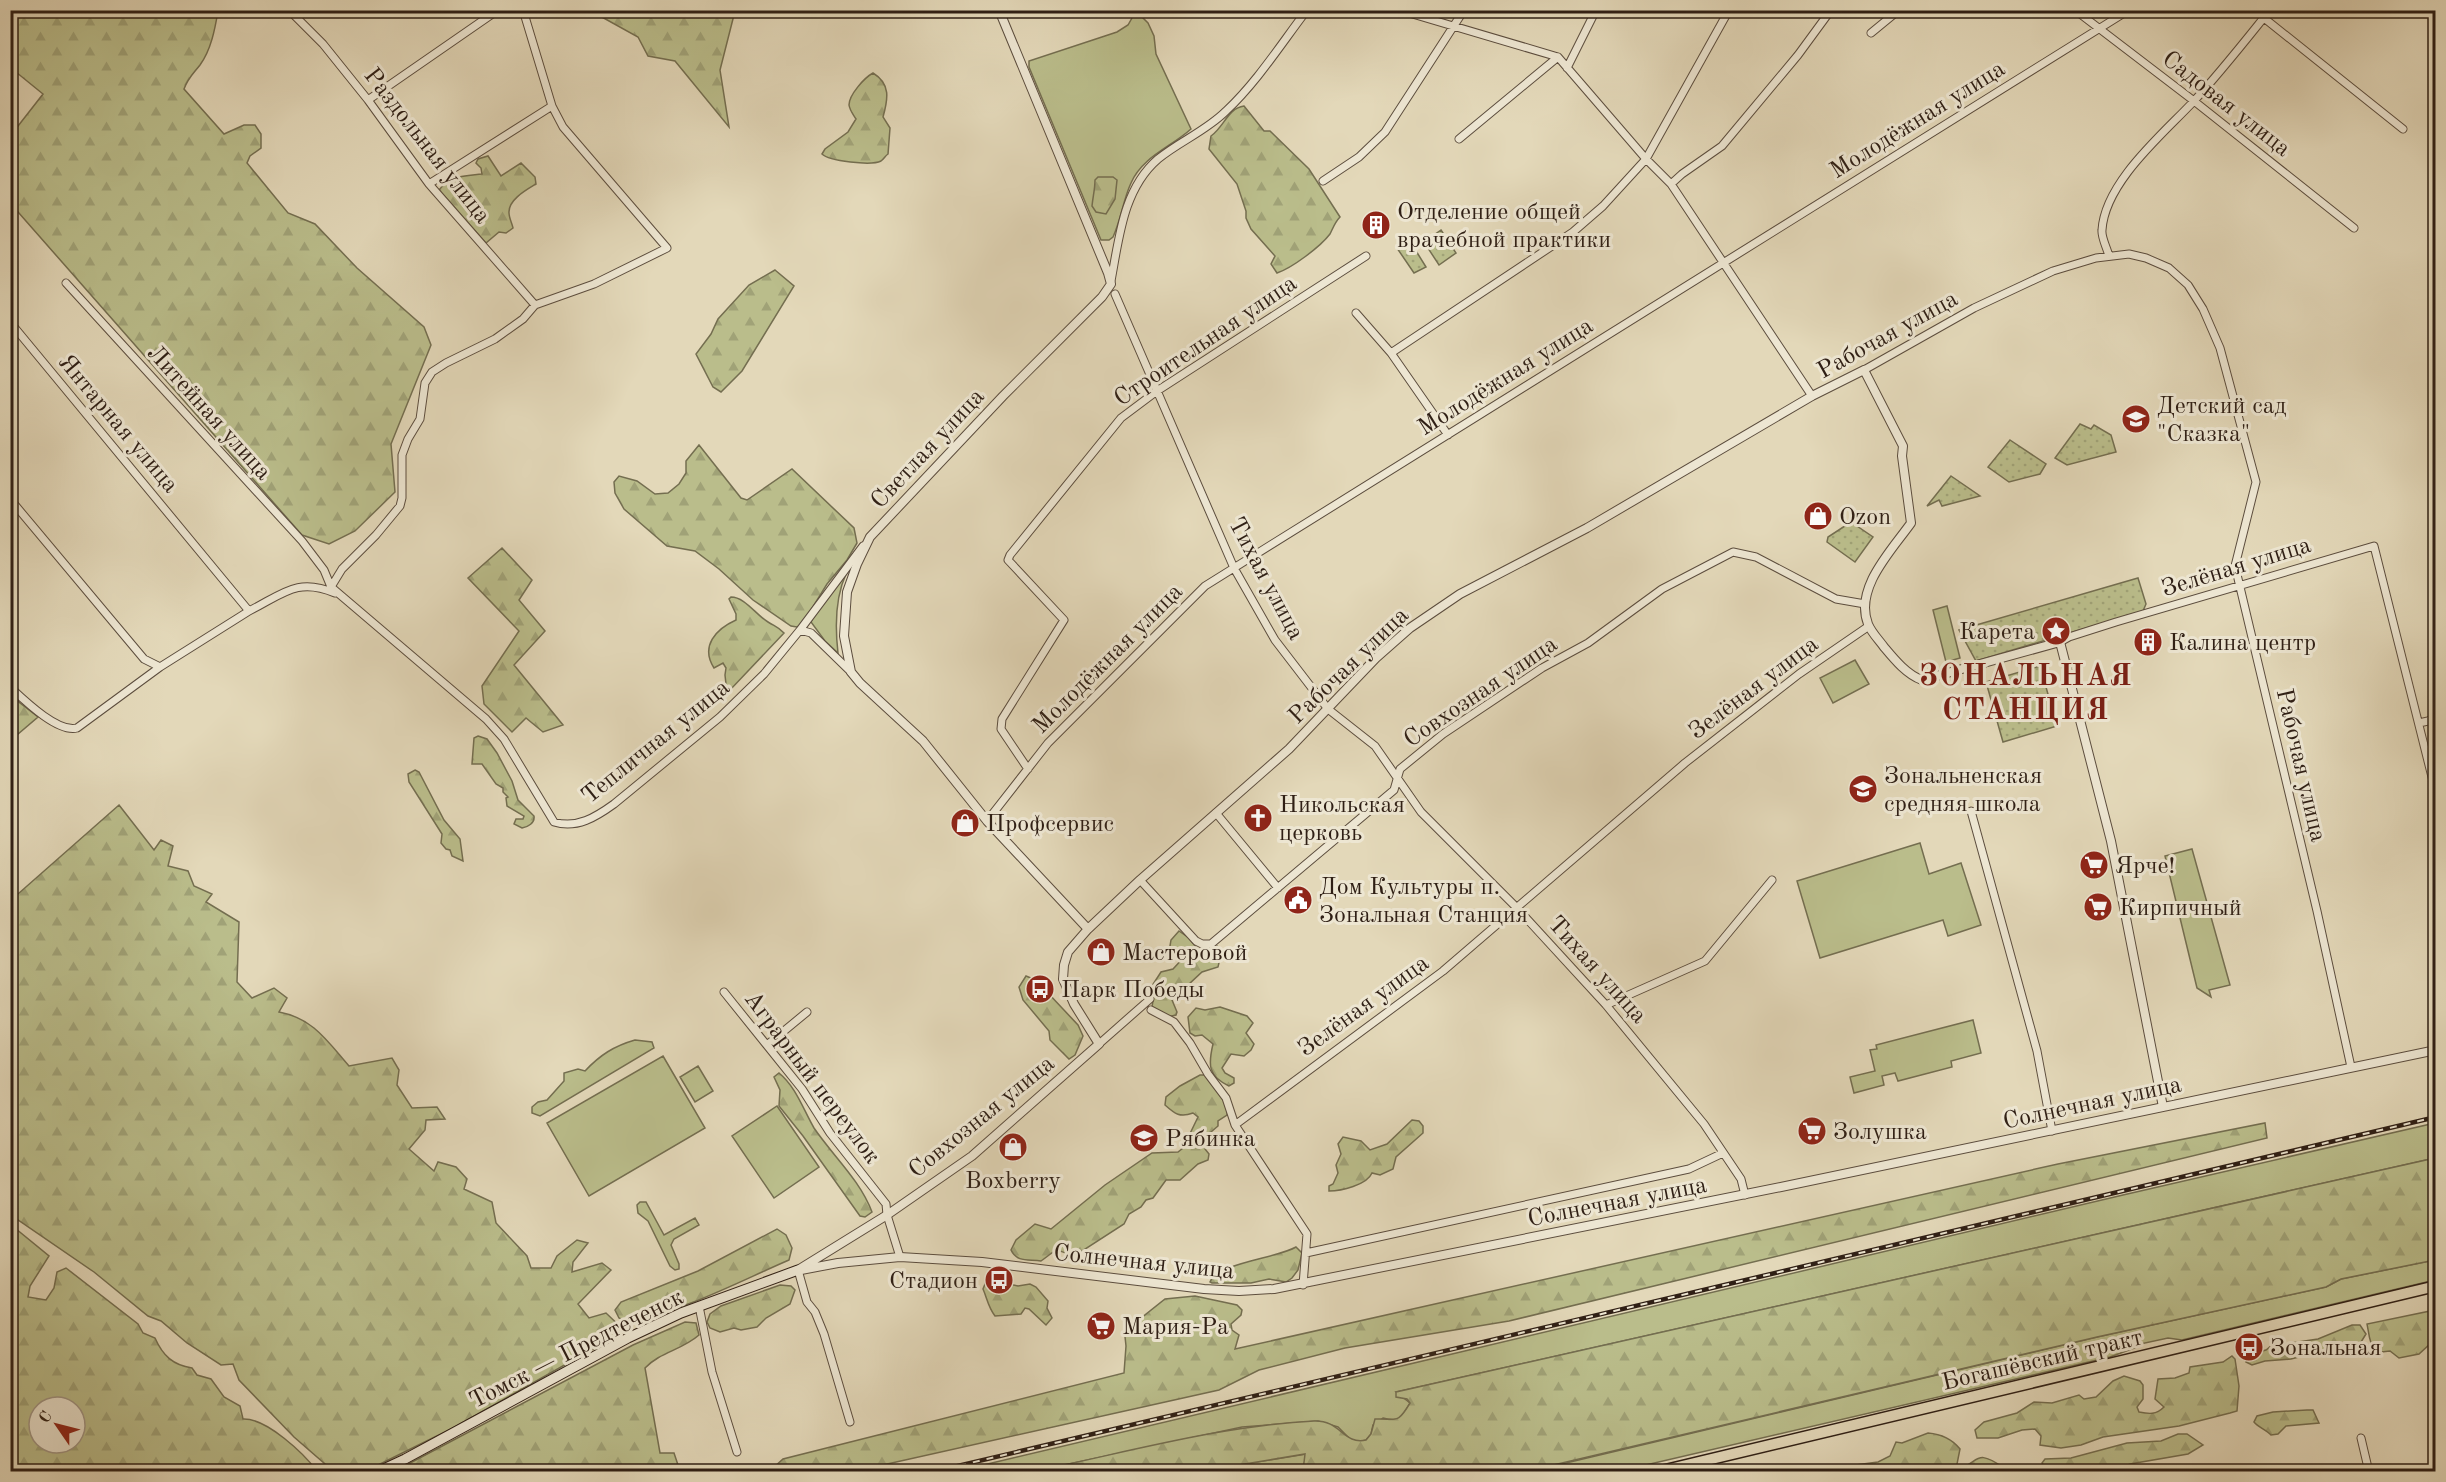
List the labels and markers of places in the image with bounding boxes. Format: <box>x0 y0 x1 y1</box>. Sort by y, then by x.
place label: Отделение общей врачебной практики <box>1397 201 1611 253</box>
building icon: Отделение общей врачебной практики <box>1360 209 1392 241</box>
place label: Детский сад "Сказка" <box>2157 395 2287 447</box>
school or university icon: Детский сад "Сказка" <box>2120 403 2152 435</box>
shop icon: Ozon <box>1802 500 1834 532</box>
place label: Ozon <box>1839 506 1891 530</box>
place icon: Карета <box>2040 615 2072 647</box>
place label: Карета <box>1959 621 2035 645</box>
building icon: Калина центр <box>2132 626 2164 658</box>
place label: Калина центр <box>2169 632 2316 656</box>
place label: Зональненская средняя школа <box>1884 765 2042 817</box>
school or university icon: Зональненская средняя школа <box>1847 773 1879 805</box>
place label: Никольская церковь <box>1279 794 1405 846</box>
church icon: Никольская церковь <box>1242 802 1274 834</box>
shop icon: Профсервис <box>949 807 981 839</box>
place label: Профсервис <box>986 813 1114 837</box>
supermarket icon: Ярче! <box>2078 849 2110 881</box>
place label: Ярче! <box>2115 855 2175 879</box>
place label: Дом Культуры п. Зональная Станция <box>1319 876 1528 928</box>
public building icon: Дом Культуры п. Зональная Станция <box>1282 884 1314 916</box>
supermarket icon: Кирпичный <box>2082 891 2114 923</box>
place label: Кирпичный <box>2119 897 2242 921</box>
shop icon: Мастеровой <box>1085 936 1117 968</box>
place label: Мастеровой <box>1122 942 1247 966</box>
bus stop icon: Парк Победы <box>1024 973 1056 1005</box>
place label: Парк Победы <box>1061 979 1204 1003</box>
supermarket icon: Золушка <box>1796 1115 1828 1147</box>
place label: Золушка <box>1833 1121 1927 1145</box>
school or university icon: Рябинка <box>1128 1122 1160 1154</box>
place label: Рябинка <box>1165 1128 1256 1152</box>
shop icon: Boxberry <box>997 1131 1029 1163</box>
place label: Boxberry <box>965 1170 1061 1194</box>
bus stop icon: Стадион <box>983 1264 1015 1296</box>
place label: Стадион <box>889 1270 978 1294</box>
supermarket icon: Мария-Ра <box>1085 1310 1117 1342</box>
place label: Мария-Ра <box>1122 1316 1229 1340</box>
bus stop icon: Зональная <box>2233 1331 2265 1363</box>
place label: Зональная <box>2270 1337 2381 1361</box>

